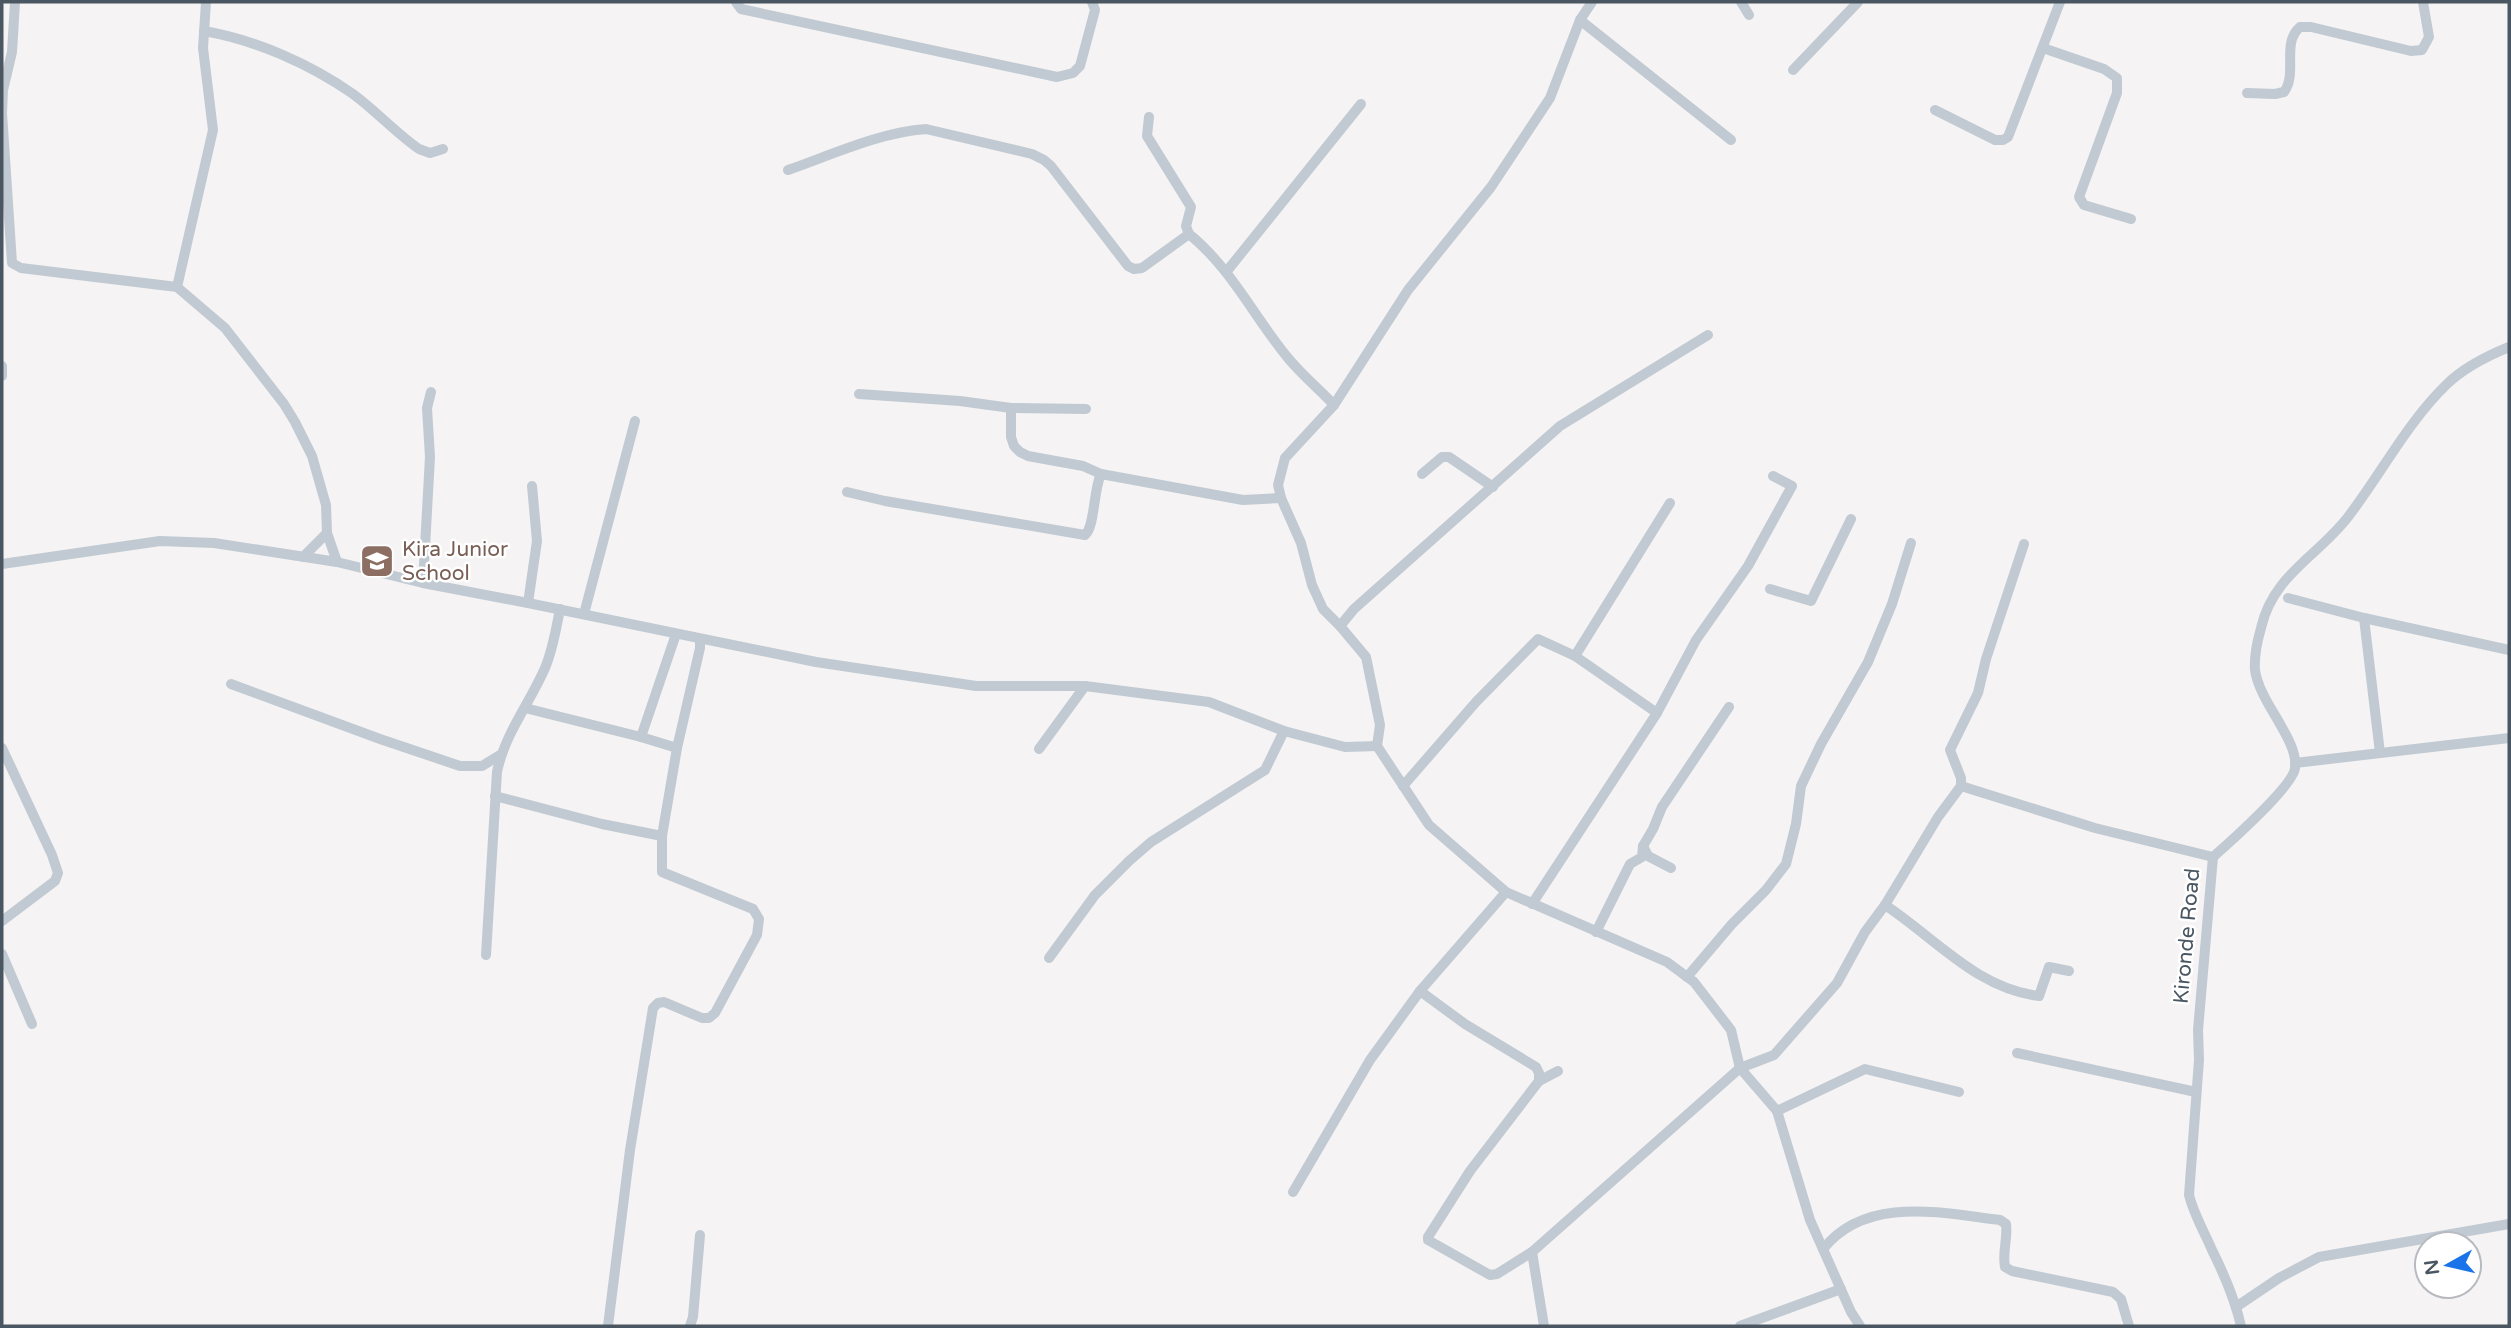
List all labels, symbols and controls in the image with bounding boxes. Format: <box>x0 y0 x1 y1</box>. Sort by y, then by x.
place label: Kira Junior School <box>402 537 508 586</box>
school or university icon: Kira Junior School <box>358 542 396 580</box>
street label: Kironde Road <box>2169 867 2205 1005</box>
north arrow <box>2413 1230 2483 1300</box>
text: N <box>2420 1258 2444 1276</box>

